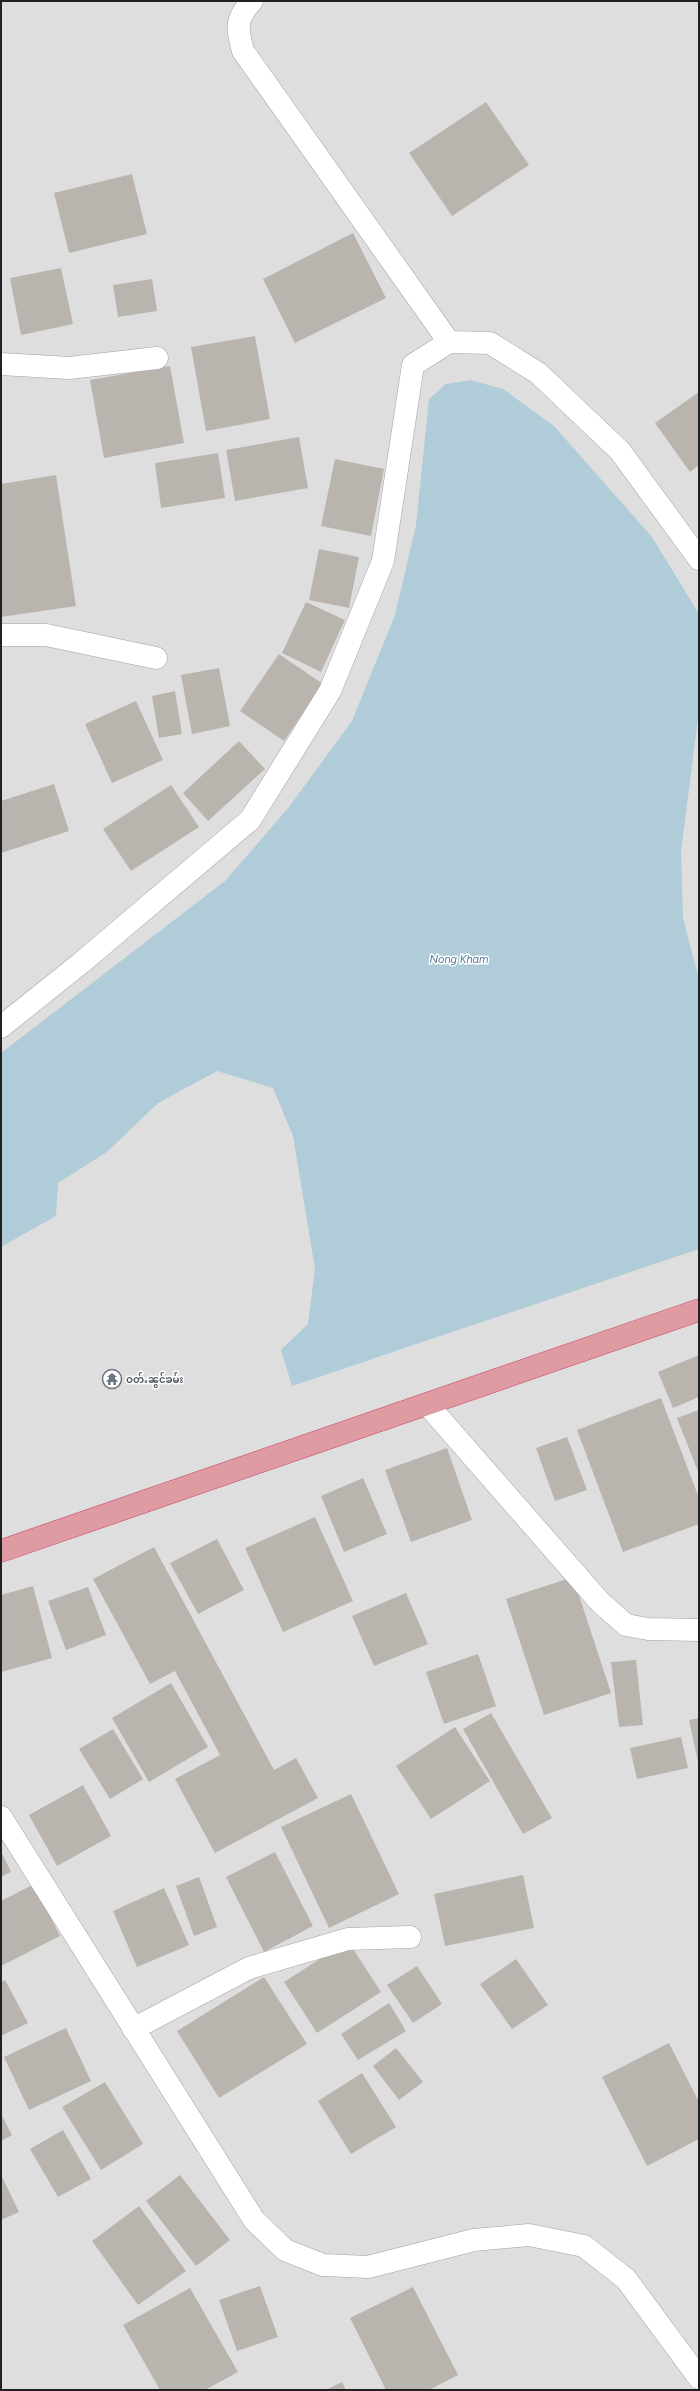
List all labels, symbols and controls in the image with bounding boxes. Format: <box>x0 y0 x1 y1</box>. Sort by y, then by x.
water label: Nong Kham <box>430 953 489 966</box>
temple icon: ဝတ်ႉၼွင်ၶမ်း <box>101 1368 123 1390</box>
place label: ဝတ်ႉၼွင်ၶမ်း <box>126 1372 184 1389</box>

